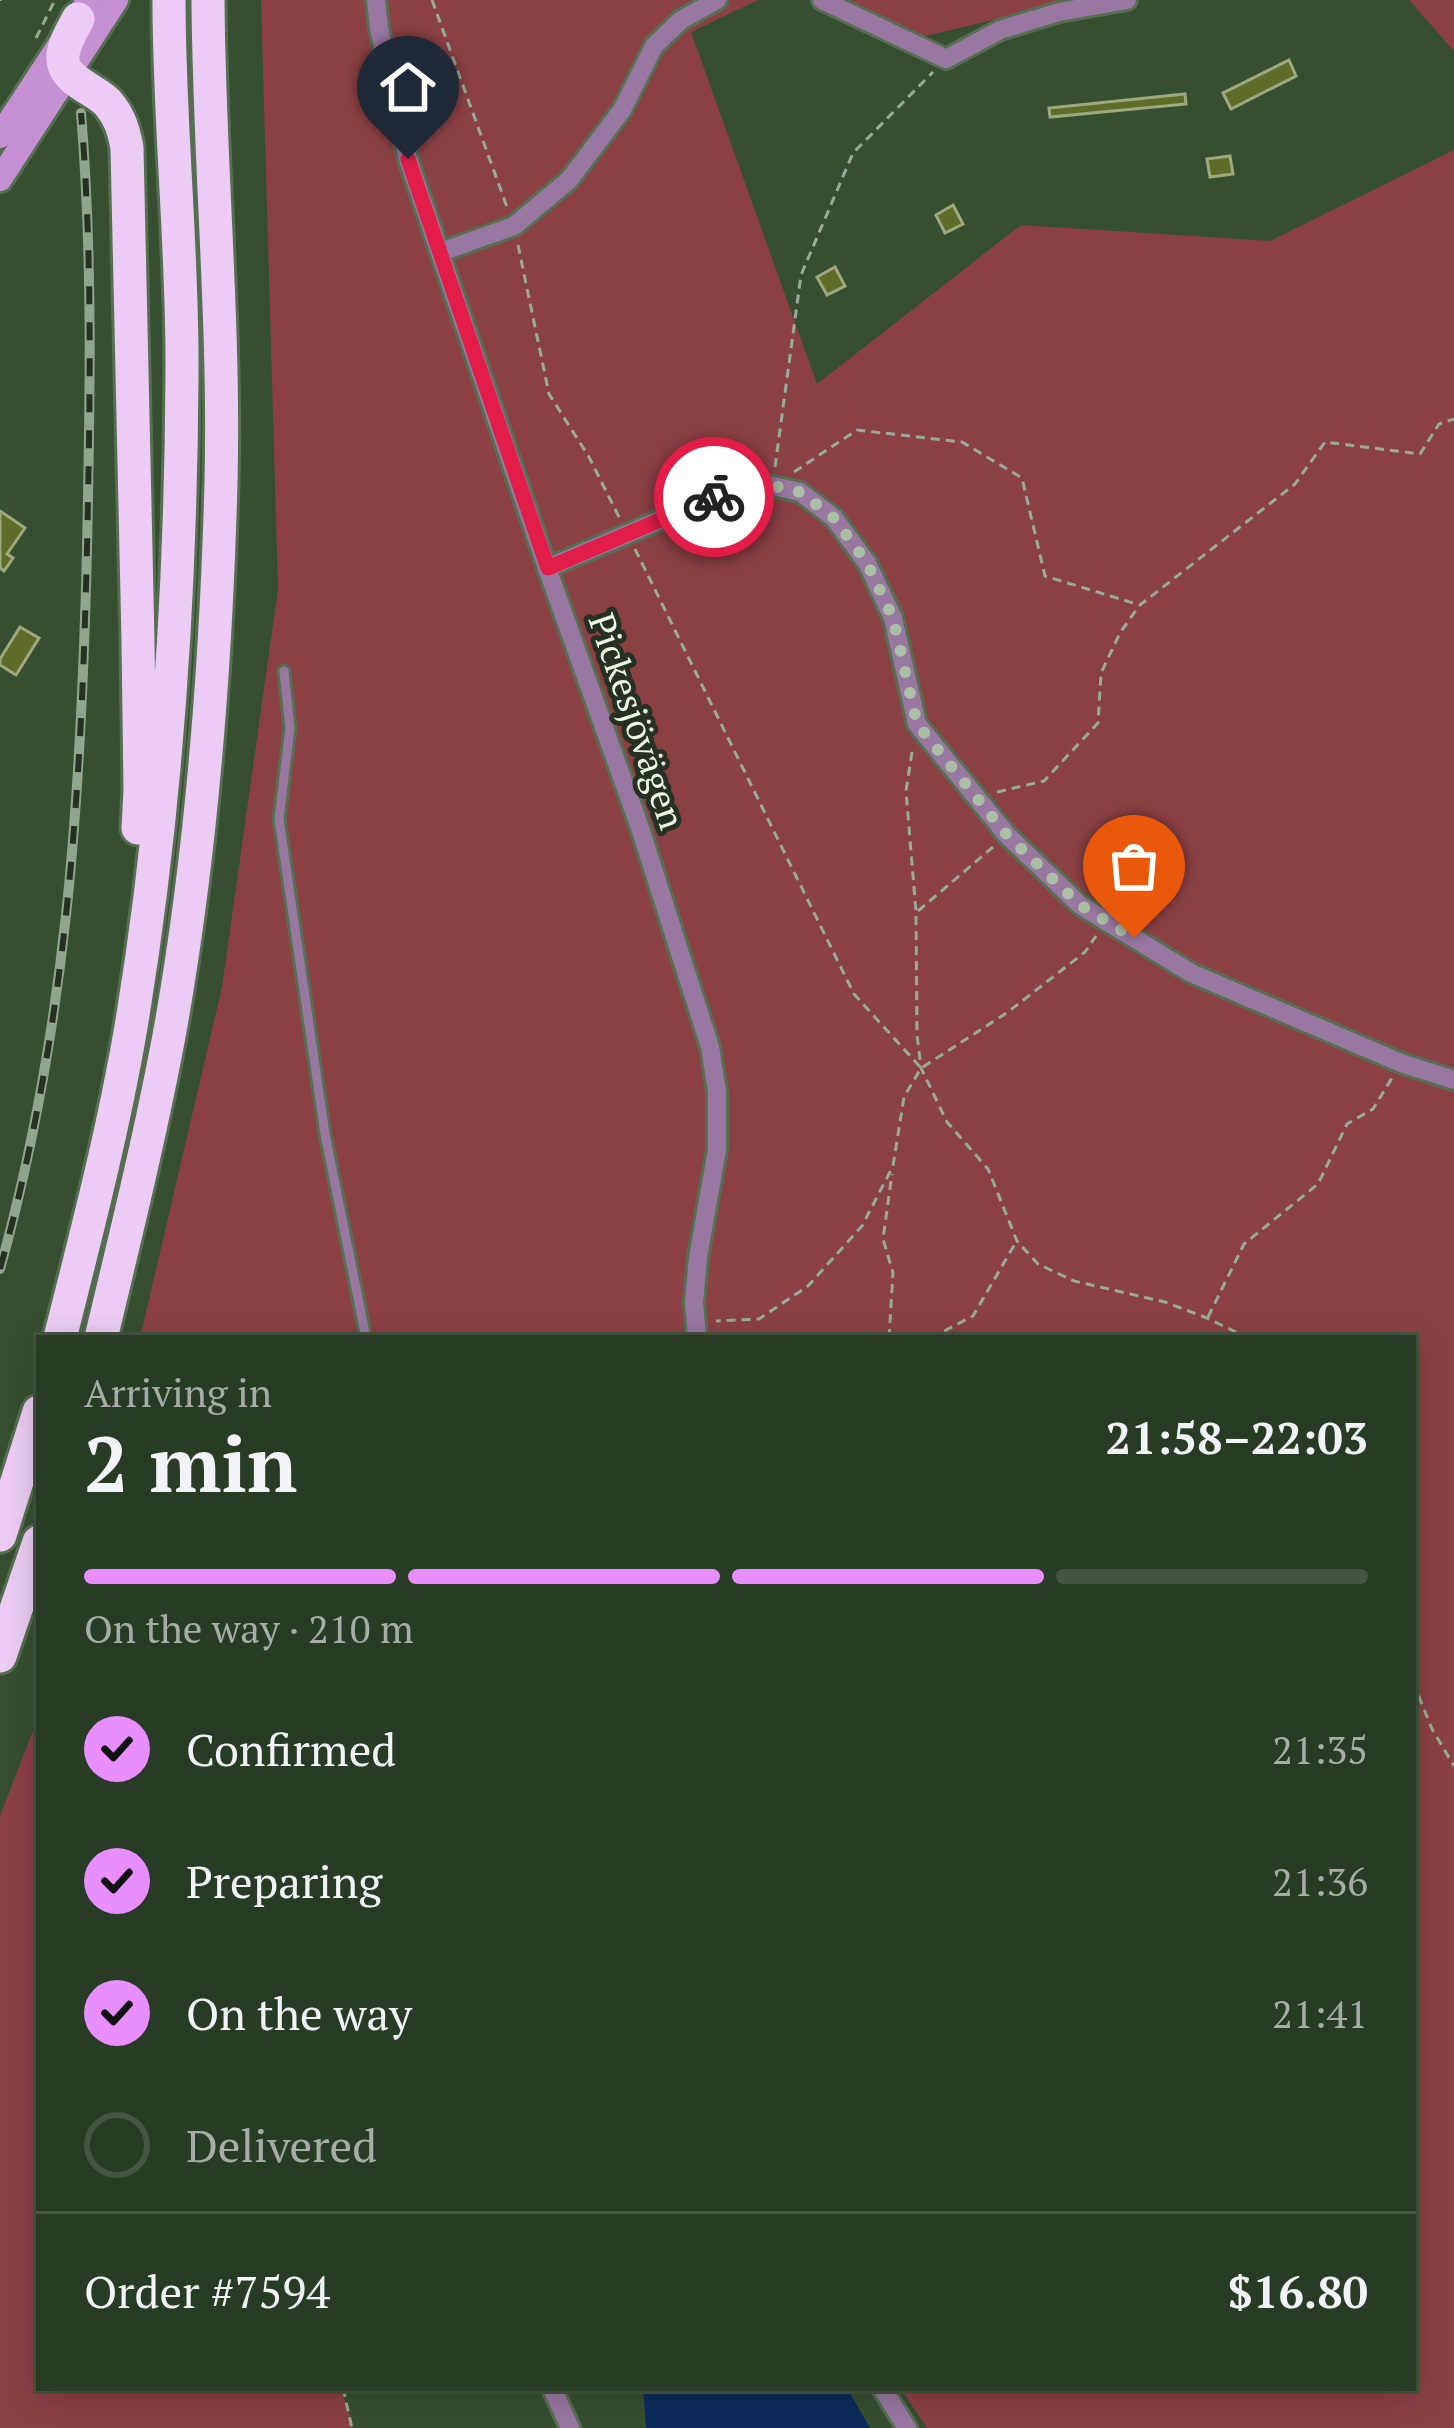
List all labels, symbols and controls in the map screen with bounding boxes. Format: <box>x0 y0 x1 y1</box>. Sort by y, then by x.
pin <box>357 36 459 159</box>
icon: home <box>375 54 441 120</box>
courier <box>654 437 774 557</box>
icon: bike <box>681 464 747 530</box>
street label: Pickesjövägen <box>579 607 696 835</box>
pin <box>1083 815 1185 938</box>
icon: bag <box>1101 833 1167 899</box>
text: Arriving in <box>84 1366 272 1418</box>
text: 21:58–22:03 <box>1106 1407 1368 1467</box>
text: 2 min <box>84 1411 297 1514</box>
text: On the way · 210 m <box>84 1602 414 1654</box>
icon: check <box>84 1716 150 1782</box>
text: Confirmed <box>186 1719 396 1779</box>
text: 21:35 <box>1272 1723 1368 1775</box>
icon: check <box>84 1848 150 1914</box>
text: Preparing <box>186 1851 382 1911</box>
text: 21:36 <box>1272 1855 1368 1907</box>
icon: check <box>84 1980 150 2046</box>
text: On the way <box>186 1983 412 2043</box>
text: 21:41 <box>1272 1987 1368 2039</box>
text: Delivered <box>186 2115 377 2175</box>
text: Order #7594 <box>84 2261 330 2321</box>
text: $16.80 <box>1228 2261 1368 2321</box>

